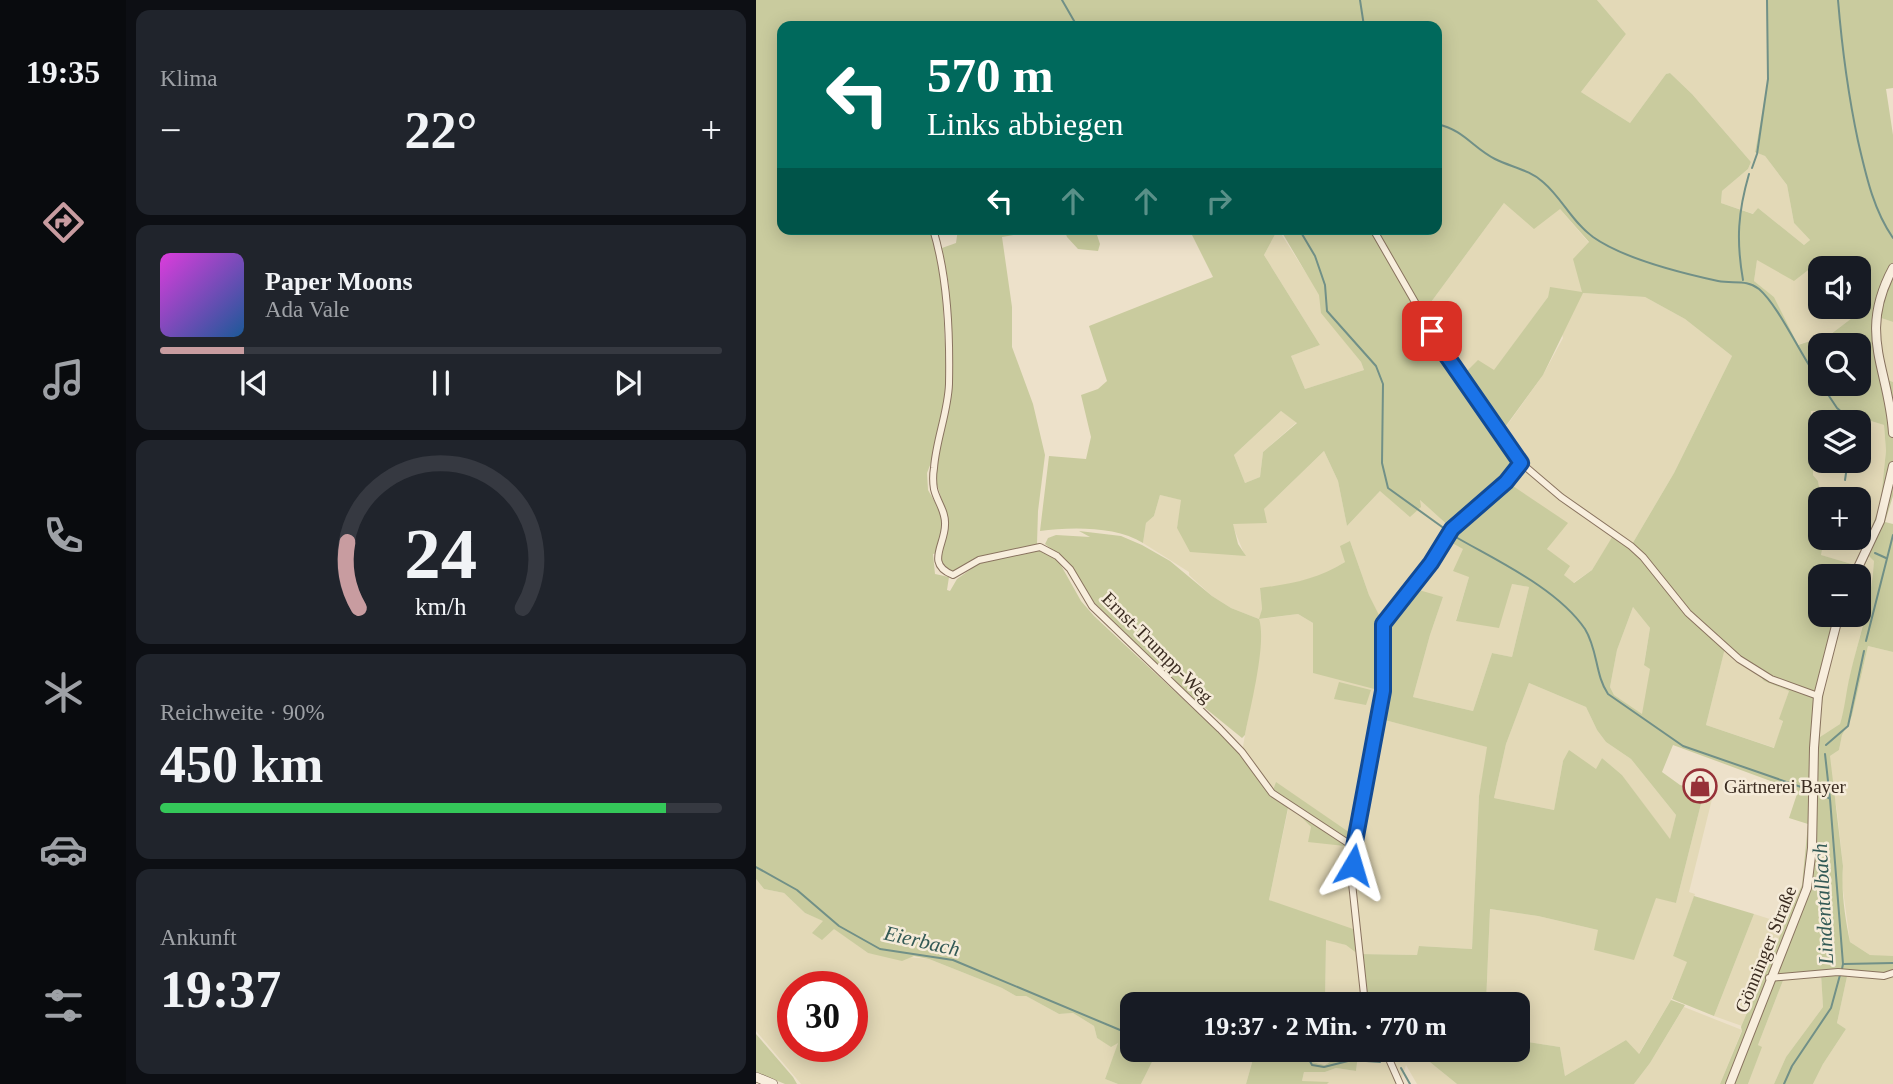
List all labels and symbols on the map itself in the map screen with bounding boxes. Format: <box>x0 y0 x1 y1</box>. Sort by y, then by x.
pin <box>1402 301 1462 361</box>
street label: Ernst-Trumpp-Weg <box>1098 588 1218 707</box>
shop icon: Gärtnerei Bayer <box>1681 767 1719 805</box>
place label: Gärtnerei Bayer <box>1724 776 1847 797</box>
position arrow <box>1316 828 1390 902</box>
water label: Lindentalbach <box>1808 843 1838 966</box>
street label: Gönninger Straße <box>1731 883 1800 1016</box>
water label: Eierbach <box>881 920 962 961</box>
speed limit sign: 30 <box>777 971 868 1062</box>

